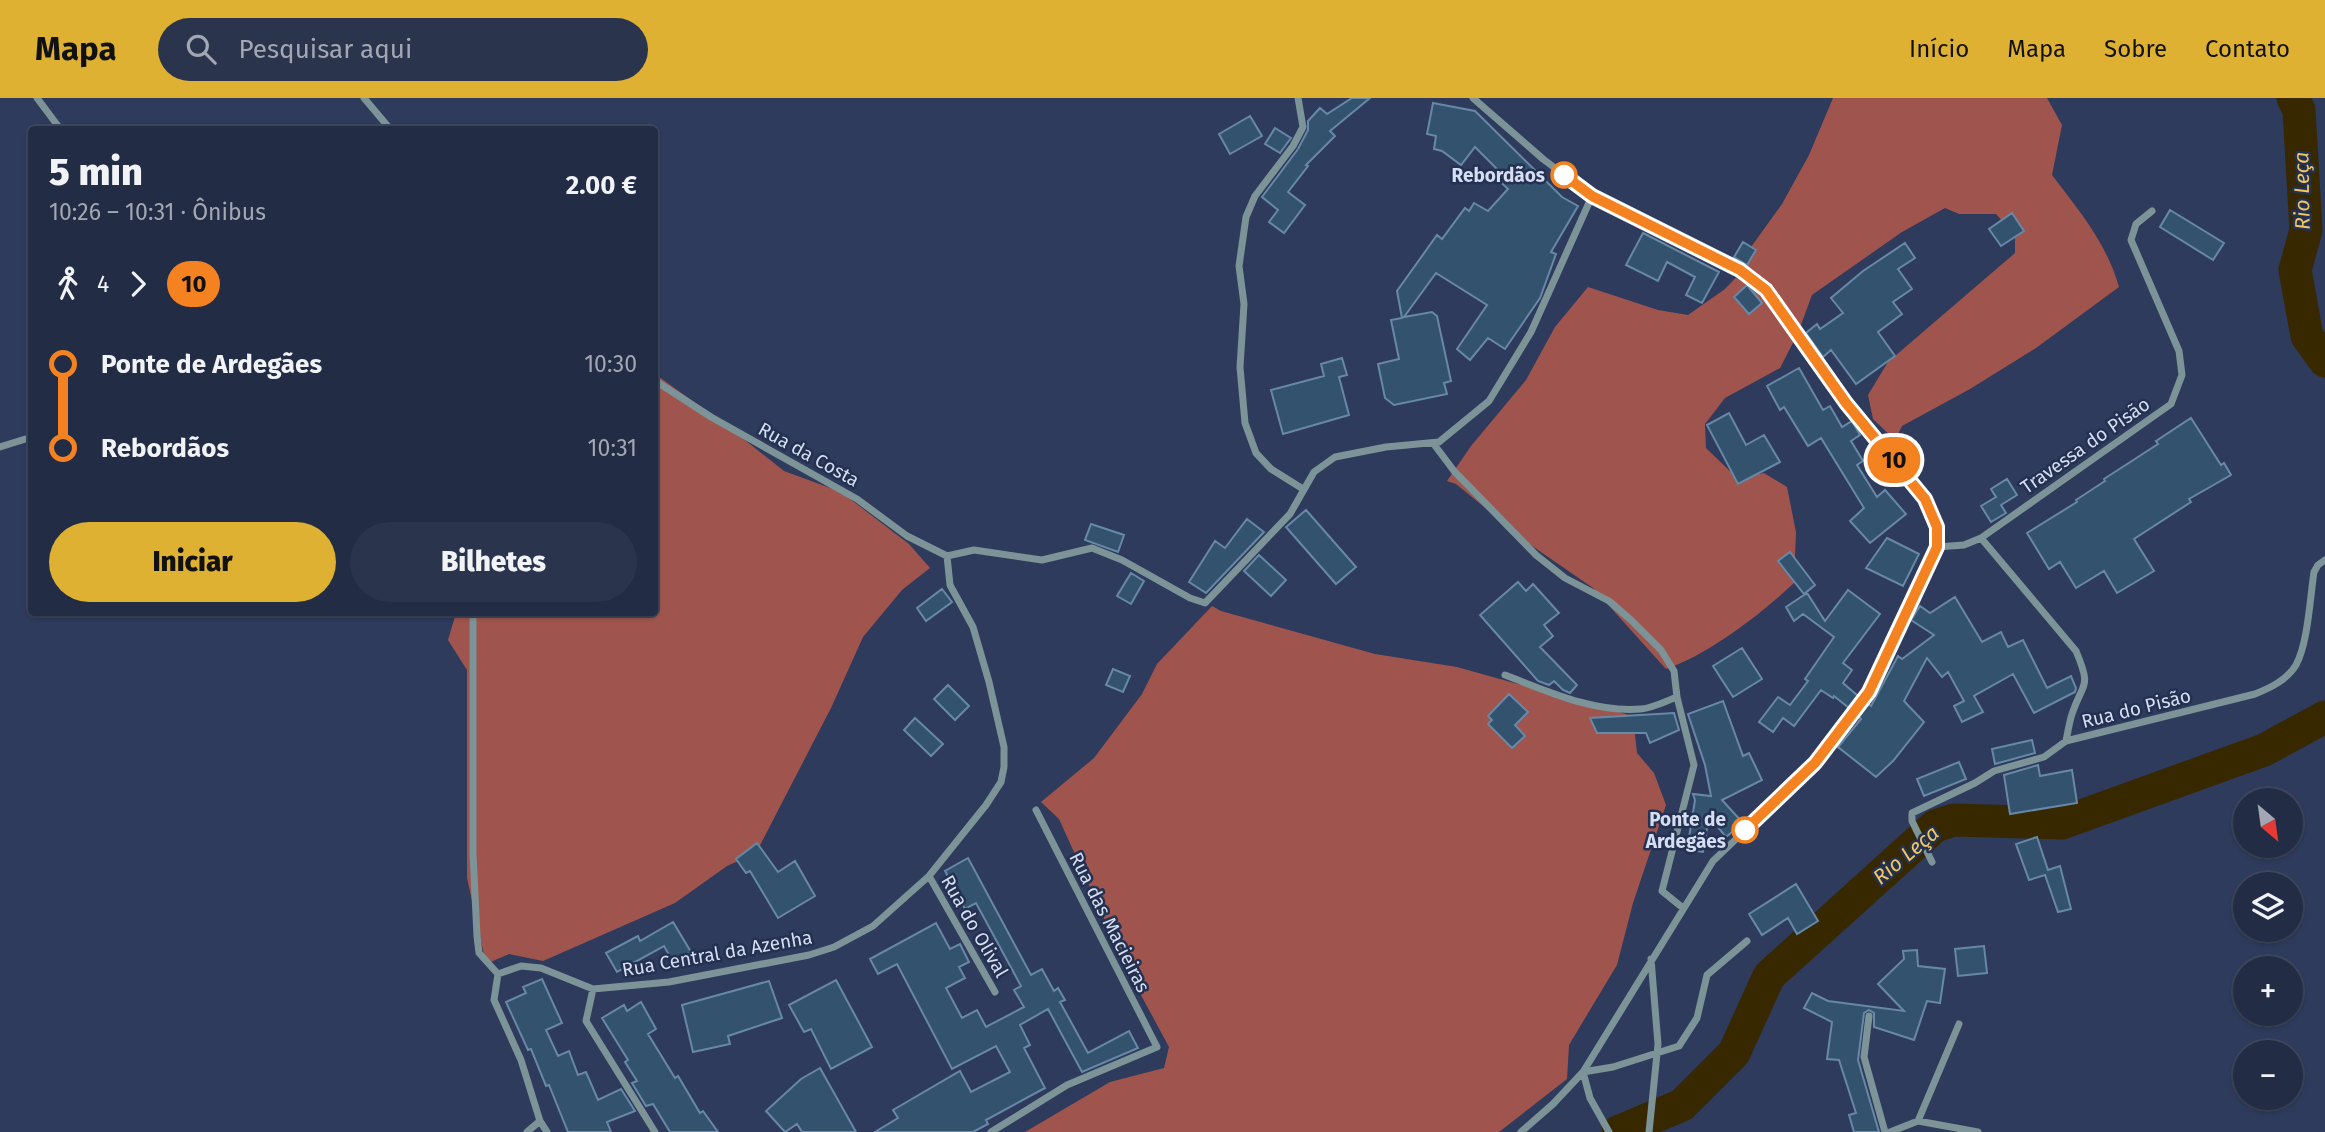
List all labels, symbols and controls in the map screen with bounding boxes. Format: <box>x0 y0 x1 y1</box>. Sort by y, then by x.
search box <box>158 18 648 81</box>
text: Mapa <box>35 29 116 69</box>
icon: search <box>182 30 220 68</box>
text: Pesquisar aqui <box>238 34 412 65</box>
text: Início <box>1909 35 1969 63</box>
text: Mapa <box>2007 35 2066 63</box>
text: Sobre <box>2104 35 2167 63</box>
text: Contato <box>2205 35 2290 63</box>
text: 5 min <box>49 149 143 195</box>
water label: Rio Leça <box>2288 152 2316 230</box>
marker: Rebordãos <box>1551 162 1577 188</box>
place label: Rebordãos <box>1452 164 1545 187</box>
text: 2.00 € <box>566 170 637 201</box>
text: 10:26 – 10:31 · Ônibus <box>49 198 266 226</box>
icon: walk <box>49 265 87 303</box>
icon: forward <box>119 265 157 303</box>
text: 4 <box>97 270 109 298</box>
text: 10 <box>181 270 206 298</box>
text: Ponte de Ardegães <box>101 349 322 380</box>
text: 10:30 <box>584 350 637 378</box>
street label: Travessa do Pisão <box>2016 392 2154 499</box>
street label: Rua da Costa <box>754 417 863 492</box>
text: Rebordãos <box>101 433 229 464</box>
text: 10:31 <box>588 434 637 462</box>
line badge: 10 <box>1862 437 1926 483</box>
text: 10 <box>1881 446 1907 474</box>
button: Iniciar <box>49 522 336 602</box>
button: Bilhetes <box>350 522 637 602</box>
street label: Rua do Pisão <box>2079 684 2193 733</box>
north arrow <box>2233 788 2303 858</box>
map controls <box>2233 788 2303 1110</box>
place label: Ponte de Ardegães <box>1645 808 1726 853</box>
marker: Ponte de Ardegães <box>1732 817 1758 843</box>
water label: Rio Leça <box>1868 820 1944 890</box>
street label: Rua das Macieiras <box>1064 848 1155 996</box>
street label: Rua do Olival <box>936 871 1013 982</box>
button: layers <box>2233 872 2303 942</box>
street label: Rua Central da Azenha <box>620 925 814 982</box>
button: + <box>2233 956 2303 1026</box>
button: − <box>2233 1040 2303 1110</box>

